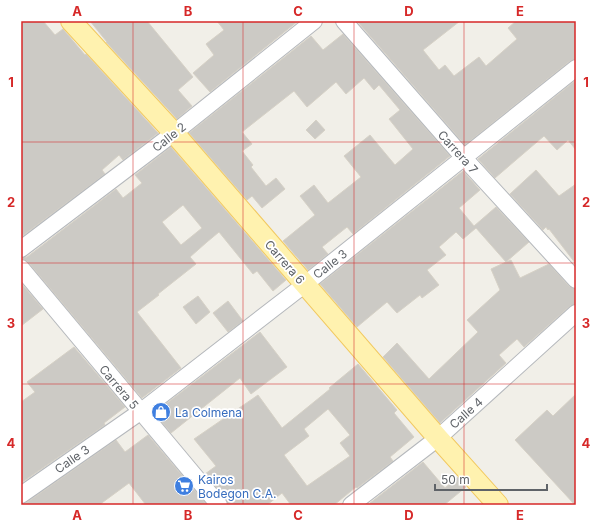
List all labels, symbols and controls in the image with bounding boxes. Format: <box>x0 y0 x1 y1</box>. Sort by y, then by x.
text: A <box>72 3 82 19</box>
text: B <box>184 3 193 19</box>
text: C <box>293 3 303 19</box>
text: D <box>404 3 414 19</box>
text: E <box>516 3 524 19</box>
text: 1 <box>8 74 14 90</box>
text: 1 <box>583 74 589 90</box>
street label: Calle 2 <box>149 119 189 155</box>
street label: Carrera 7 <box>435 127 481 177</box>
text: 2 <box>7 194 15 210</box>
text: 2 <box>582 194 590 210</box>
street label: Carrera 6 <box>262 237 308 287</box>
street label: Calle 3 <box>310 246 350 282</box>
text: 3 <box>7 315 15 331</box>
text: 3 <box>582 315 590 331</box>
street label: Carrera 5 <box>96 362 142 412</box>
street label: Calle 4 <box>446 394 486 432</box>
shop icon: La Colmena <box>150 401 172 423</box>
place label: La Colmena <box>175 405 242 420</box>
text: 4 <box>7 435 16 451</box>
text: 4 <box>582 435 591 451</box>
street label: Calle 3 <box>52 442 92 476</box>
scale bar <box>435 466 547 492</box>
place label: Kairos Bodegon C.A. <box>198 472 276 501</box>
text: 50 m <box>441 472 470 487</box>
supermarket icon: Kairos Bodegon C.A. <box>173 475 195 497</box>
text: A <box>72 507 82 523</box>
text: B <box>184 507 193 523</box>
text: C <box>293 507 303 523</box>
text: D <box>404 507 414 523</box>
text: E <box>516 507 524 523</box>

